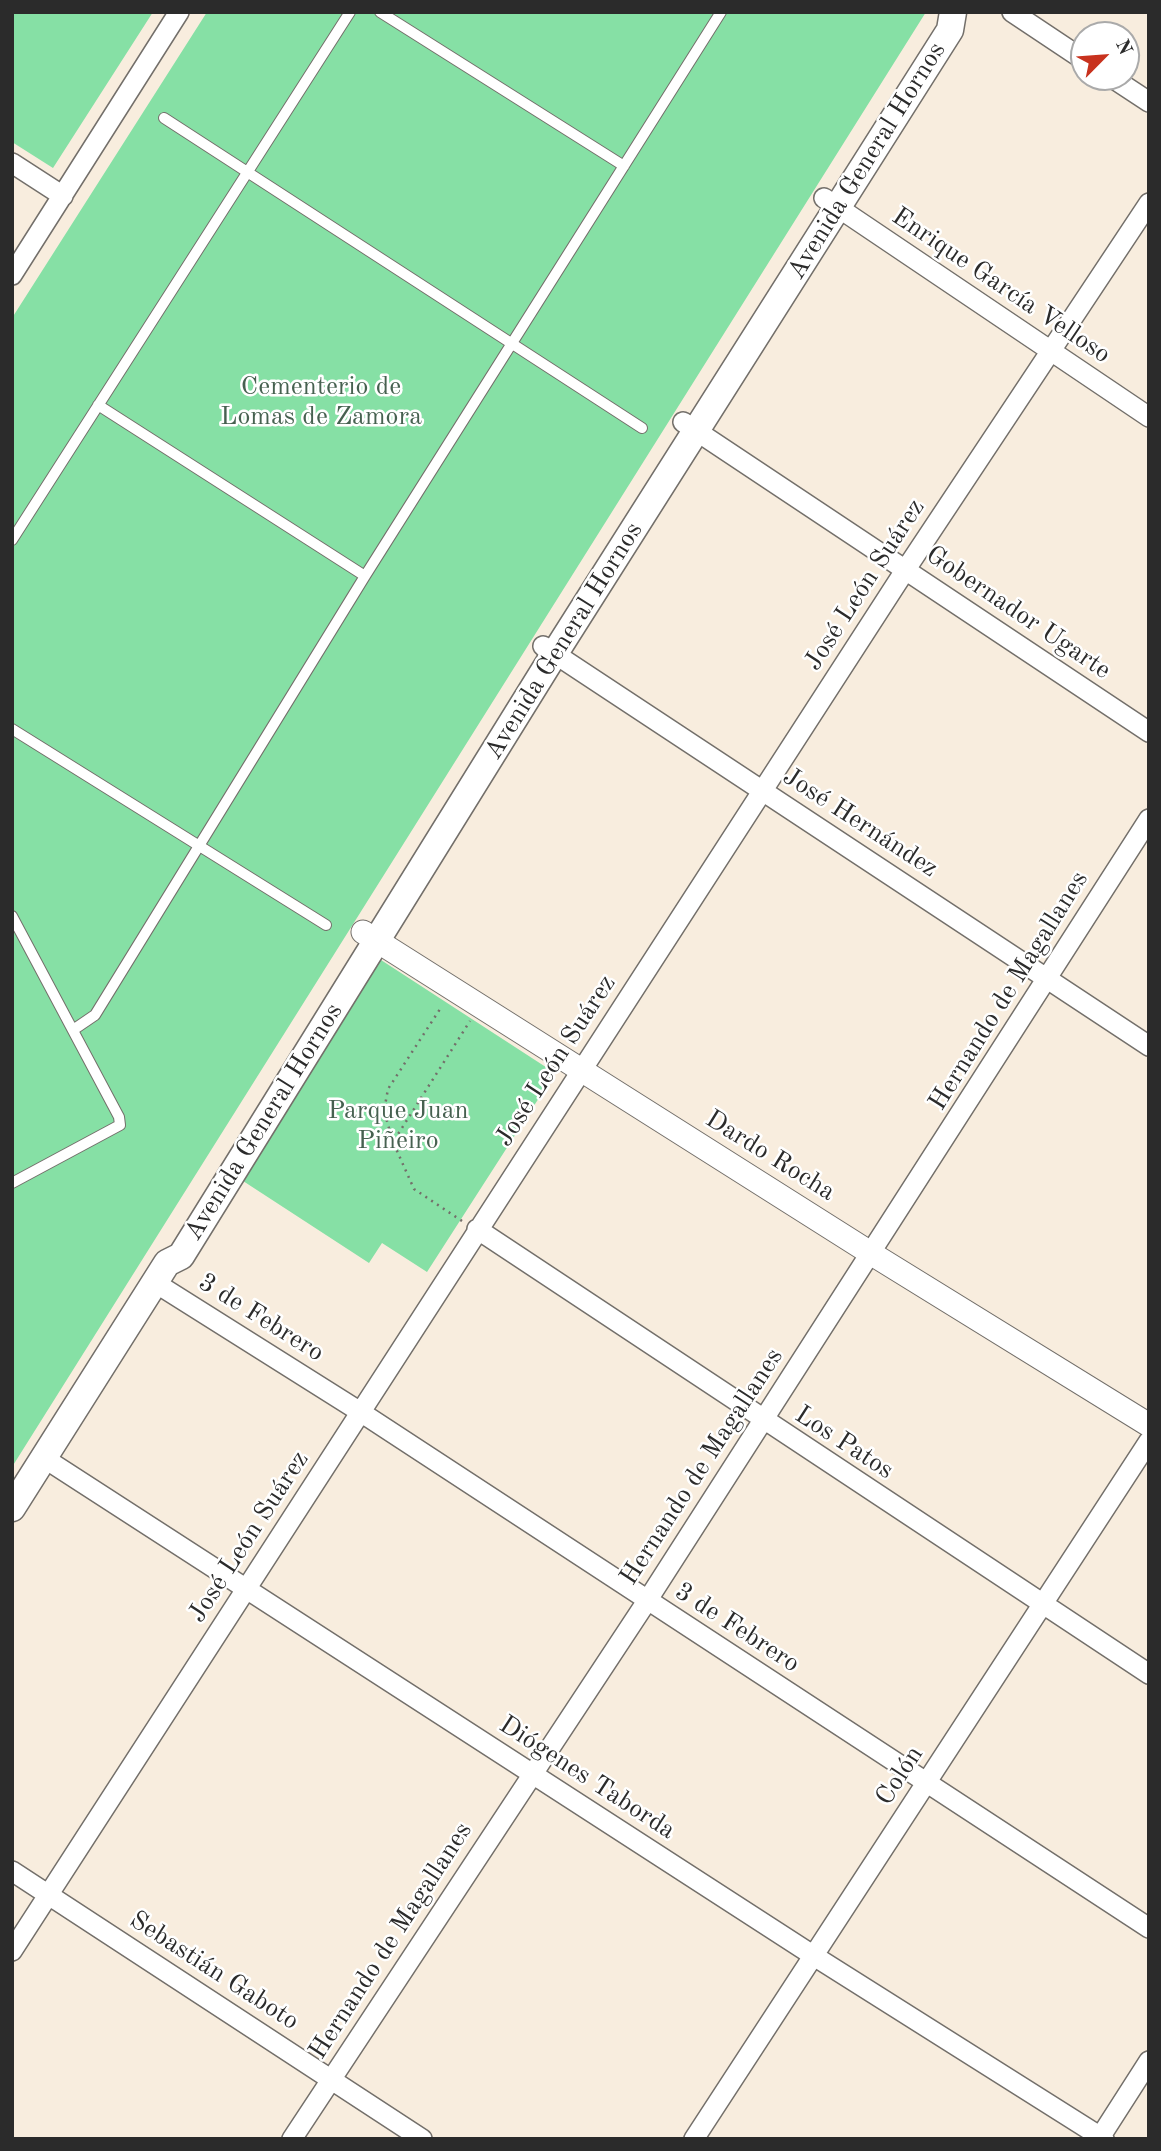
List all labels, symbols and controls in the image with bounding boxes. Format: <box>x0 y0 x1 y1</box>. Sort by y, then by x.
north arrow <box>1070 21 1140 91</box>
street label: Avenida General Hornos <box>781 36 953 286</box>
text: N <box>1111 37 1134 58</box>
street label: Enrique García Velloso <box>886 201 1116 371</box>
park label: Cementerio de Lomas de Zamora <box>220 371 422 432</box>
street label: José León Suárez <box>798 493 932 677</box>
street label: Avenida General Hornos <box>478 516 650 766</box>
street label: Gobernador Ugarte <box>920 540 1116 686</box>
street label: José Hernández <box>777 761 943 885</box>
street label: Hernando de Magallanes <box>923 866 1095 1116</box>
street label: José León Suárez <box>489 969 623 1153</box>
street label: Avenida General Hornos <box>178 997 350 1247</box>
park label: Parque Juan Piñeiro <box>327 1095 469 1156</box>
street label: Dardo Rocha <box>699 1104 841 1208</box>
street label: 3 de Febrero <box>192 1267 330 1369</box>
street label: Hernando de Magallanes <box>614 1343 790 1591</box>
street label: Los Patos <box>789 1400 899 1486</box>
street label: José León Suárez <box>182 1445 316 1629</box>
street label: 3 de Febrero <box>669 1576 805 1680</box>
street label: Diógenes Taborda <box>493 1709 681 1847</box>
street label: Colón <box>869 1741 931 1811</box>
street label: Hernando de Magallanes <box>303 1817 479 2065</box>
street label: Sebastián Gaboto <box>123 1905 305 2037</box>

